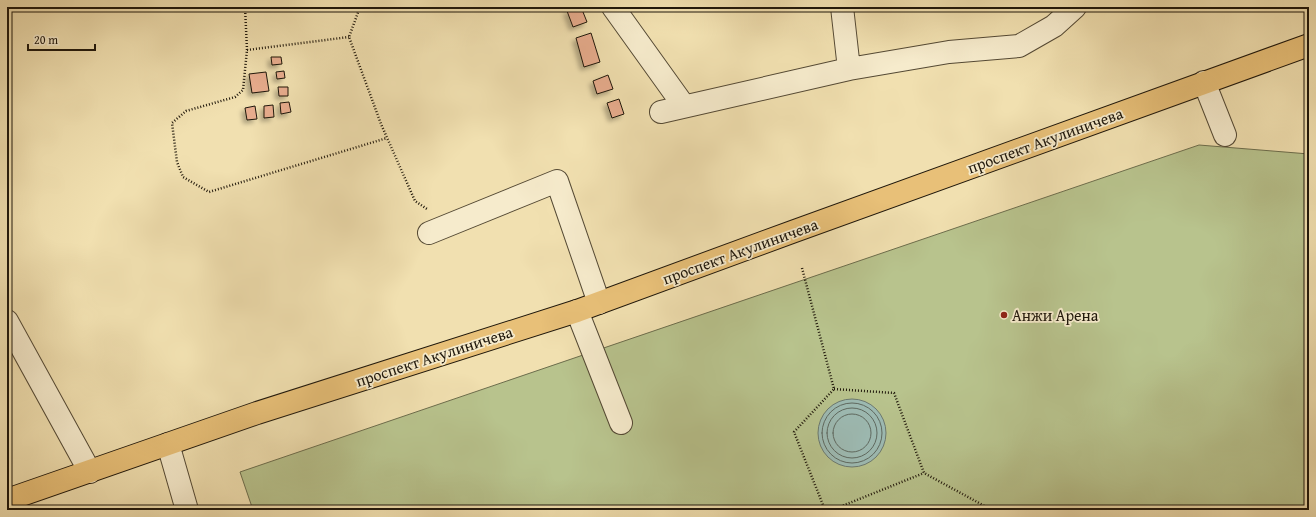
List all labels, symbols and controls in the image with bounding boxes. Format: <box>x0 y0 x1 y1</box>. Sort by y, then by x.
scale bar <box>28 26 95 52</box>
text: 20 m <box>34 31 58 48</box>
street label: проспект Акулиничева <box>964 101 1126 179</box>
street label: проспект Акулиничева <box>659 212 821 290</box>
place label: Анжи Арена <box>1012 303 1099 327</box>
marker: Анжи Арена <box>999 310 1009 320</box>
street label: проспект Акулиничева <box>352 319 516 393</box>

